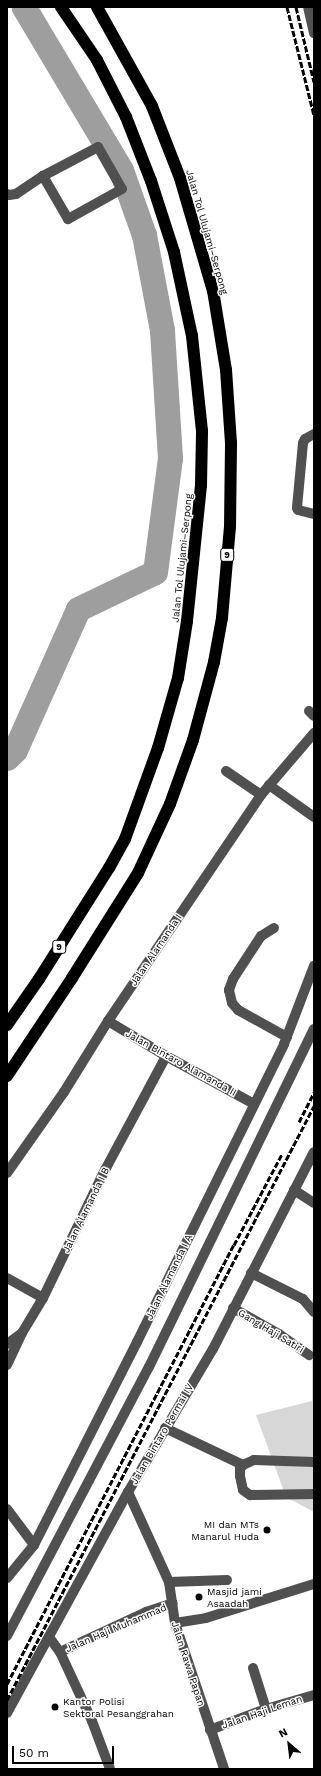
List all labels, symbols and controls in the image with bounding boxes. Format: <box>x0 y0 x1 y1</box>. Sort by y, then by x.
street label: Jalan Tol Ulujami–Serpong <box>183 168 231 296</box>
street label: Jalan Tol Ulujami–Serpong <box>169 493 195 623</box>
road number: 9 <box>220 548 234 562</box>
street label: Jalan Alamanda I <box>127 912 185 988</box>
road number: 9 <box>52 940 66 954</box>
street label: Jalan Bintaro Alamanda II <box>123 1027 239 1099</box>
street label: Jalan Alamanda I B <box>60 1165 112 1255</box>
street label: Jalan Alamanda I A <box>143 1232 195 1322</box>
street label: Gang Haji Satiri <box>236 1307 306 1355</box>
street label: Jalan Bintaro Permai IV <box>128 1381 196 1487</box>
place label: MI dan MTs Manarul Huda <box>191 1518 259 1542</box>
marker: MI dan MTs Manarul Huda <box>262 1525 272 1535</box>
place label: Masjid jami Asaadah <box>207 1585 262 1608</box>
marker: Masjid jami Asaadah <box>194 1592 204 1602</box>
street label: Jalan Haji Muhammad <box>64 1601 168 1655</box>
street label: Jalan Rawa Papan <box>169 1620 207 1708</box>
street label: Jalan Haji Leman <box>220 1693 304 1731</box>
place label: Kantor Polisi Sektoral Pesanggrahan <box>63 1695 174 1718</box>
marker: Kantor Polisi Sektoral Pesanggrahan <box>50 1702 60 1712</box>
north arrow <box>269 1724 309 1764</box>
text: N <box>276 1725 290 1741</box>
scale bar <box>14 1738 116 1764</box>
text: 50 m <box>19 1746 49 1760</box>

